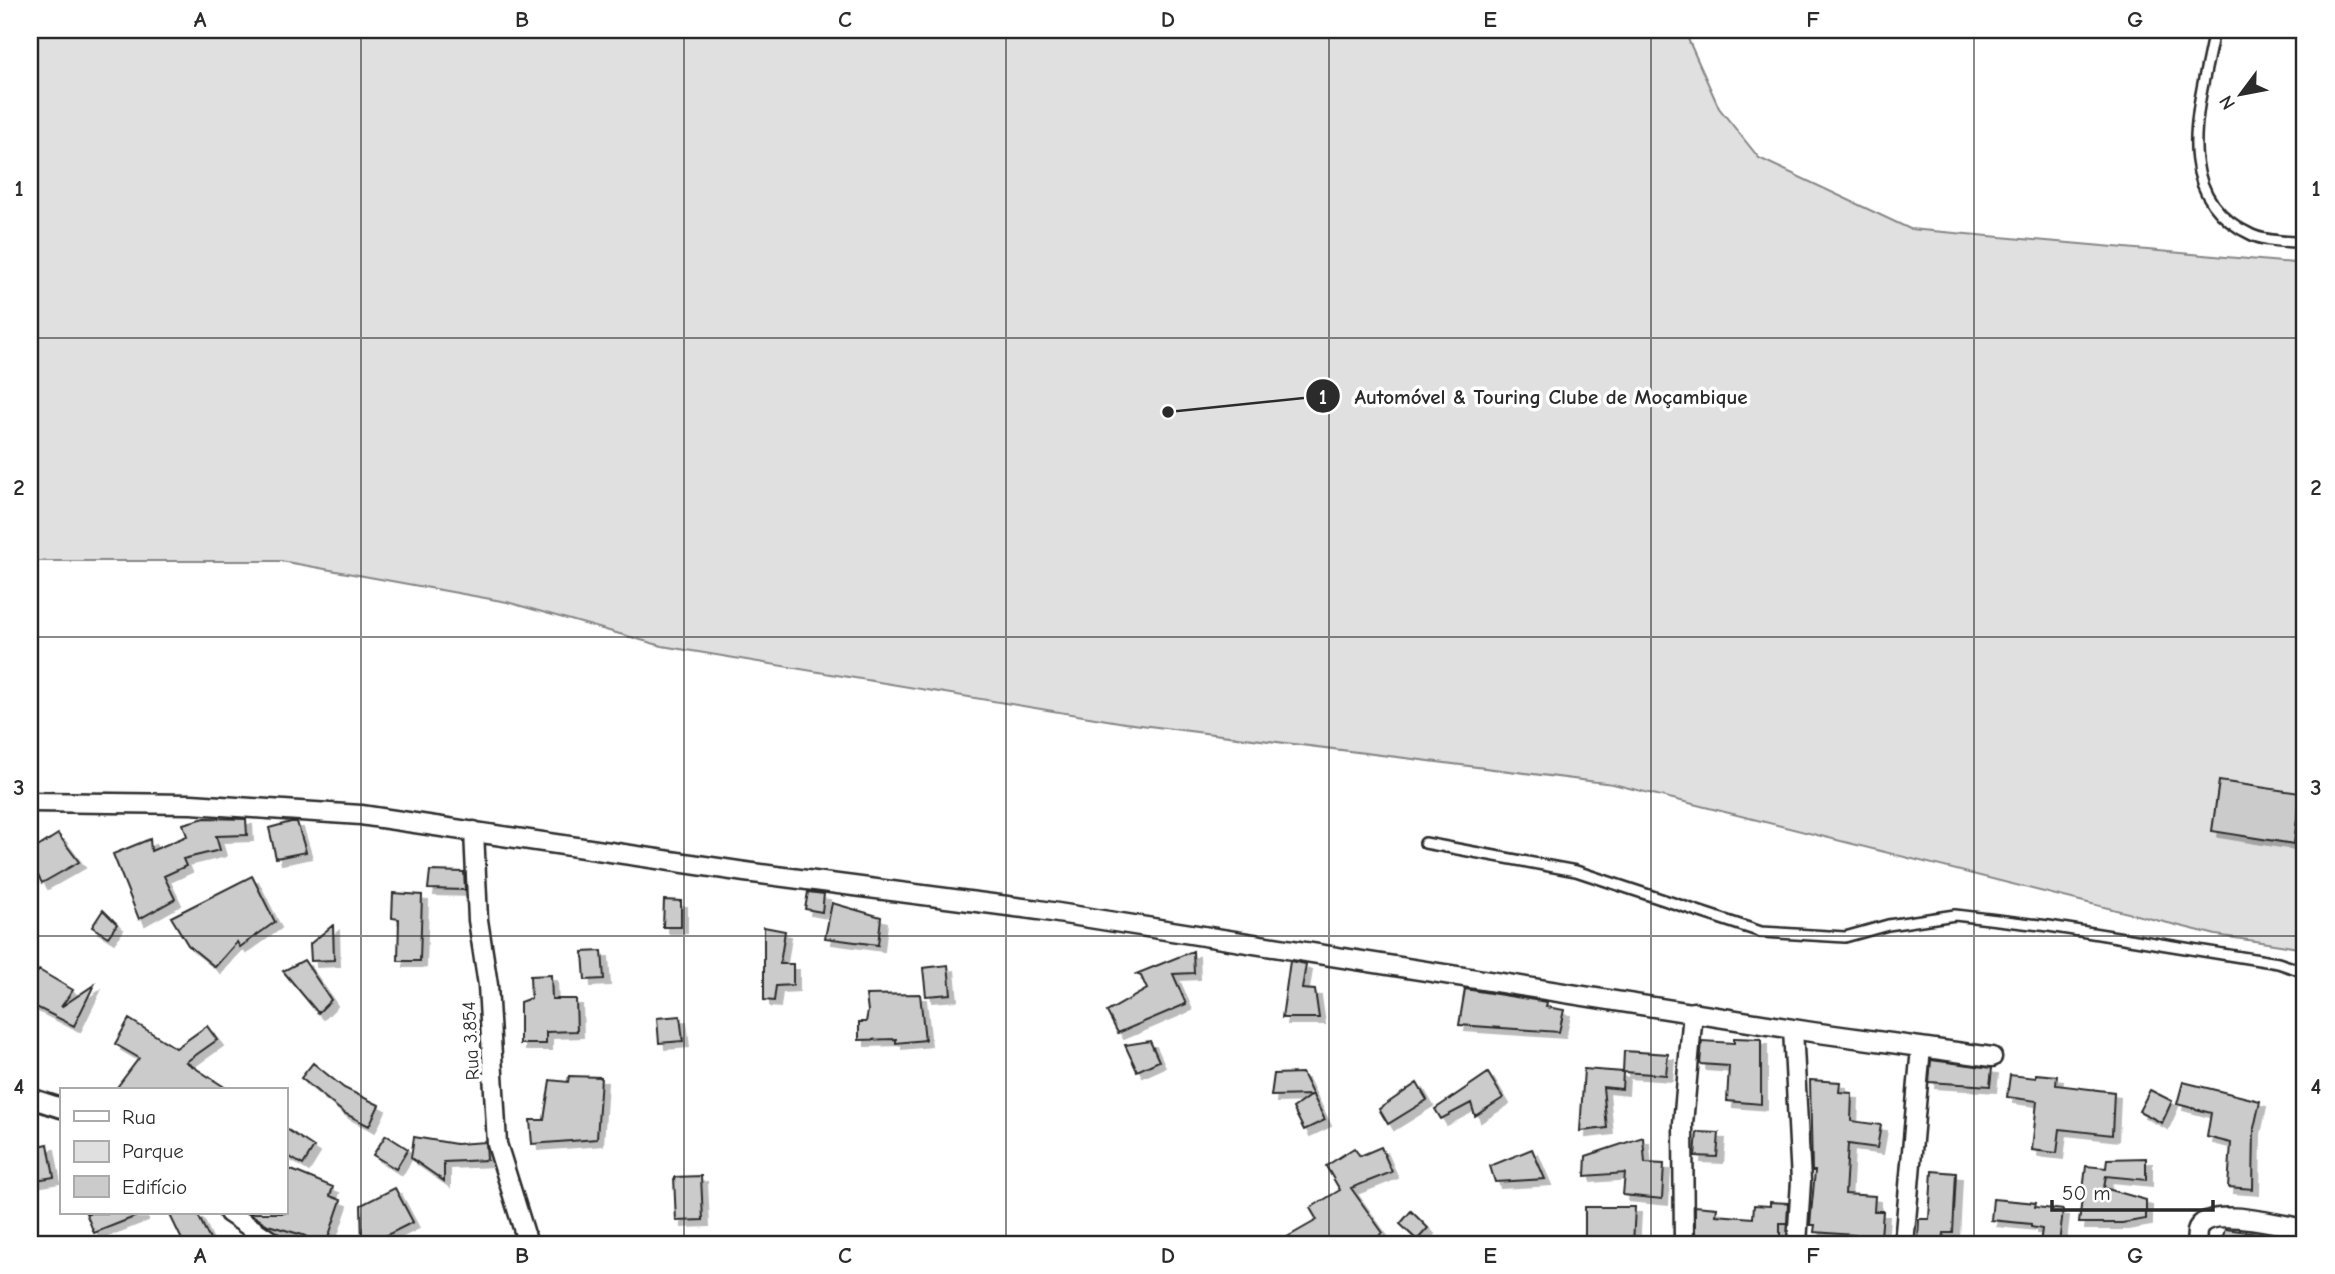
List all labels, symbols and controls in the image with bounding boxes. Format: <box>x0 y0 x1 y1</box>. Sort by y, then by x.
text: A <box>194 6 207 33</box>
text: B <box>515 6 529 33</box>
text: C <box>838 6 852 33</box>
text: D <box>1161 6 1175 33</box>
text: E <box>1483 6 1497 33</box>
text: F <box>1806 6 1820 33</box>
text: G <box>2127 6 2143 33</box>
north arrow <box>2206 60 2276 130</box>
text: N <box>2215 91 2240 114</box>
text: 1 <box>14 175 24 202</box>
text: 1 <box>2311 175 2321 202</box>
callout: Automóvel & Touring Clube de Moçambique <box>1305 375 1762 417</box>
text: 1 <box>1319 385 1327 409</box>
text: Automóvel & Touring Clube de Moçambique <box>1354 385 1748 409</box>
text: 2 <box>13 474 25 501</box>
text: 2 <box>2310 474 2322 501</box>
text: 3 <box>13 774 25 801</box>
text: 3 <box>2310 774 2322 801</box>
street label: Rua 3.854 <box>458 1001 484 1081</box>
text: 4 <box>14 1073 25 1100</box>
text: 4 <box>2311 1073 2322 1100</box>
legend <box>60 1088 287 1214</box>
text: Rua <box>122 1105 156 1129</box>
text: Parque <box>122 1139 184 1163</box>
scale bar <box>2052 1169 2212 1213</box>
text: Edifício <box>122 1175 187 1199</box>
text: 50 m <box>2062 1181 2111 1205</box>
text: A <box>194 1242 207 1269</box>
text: B <box>515 1242 529 1269</box>
text: C <box>838 1242 852 1269</box>
text: D <box>1161 1242 1175 1269</box>
text: E <box>1483 1242 1497 1269</box>
text: F <box>1806 1242 1820 1269</box>
text: G <box>2127 1242 2143 1269</box>

